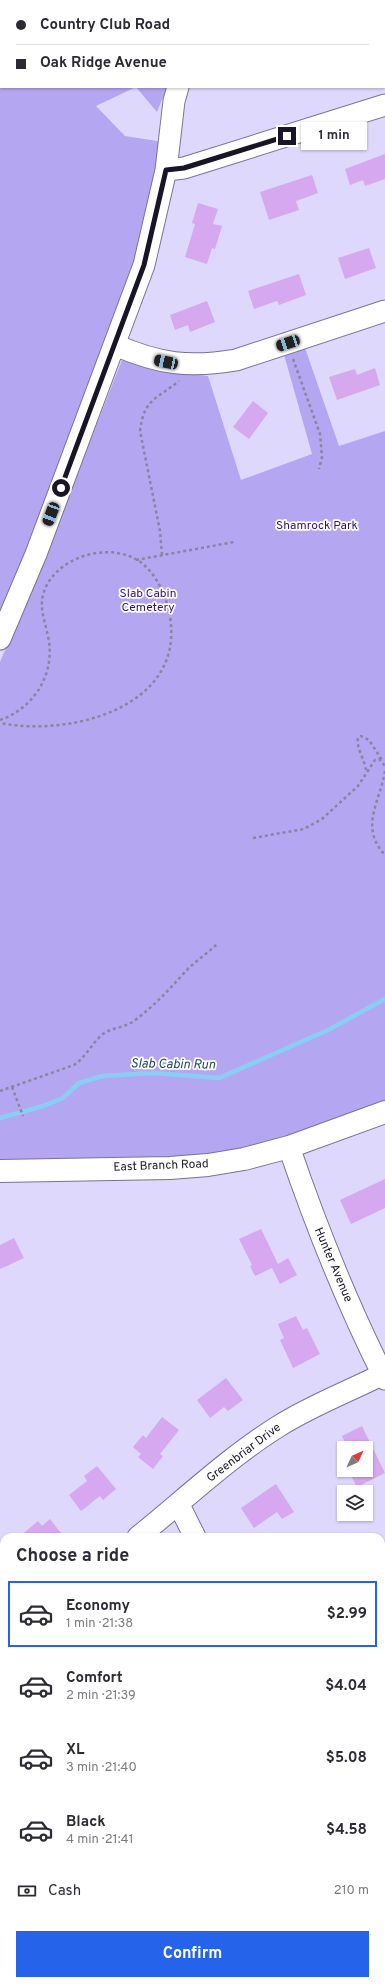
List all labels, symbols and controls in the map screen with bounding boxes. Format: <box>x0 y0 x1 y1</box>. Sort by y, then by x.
text: Country Club Road <box>40 16 170 35</box>
text: Oak Ridge Avenue <box>40 54 167 73</box>
callout: 1 min <box>301 122 367 150</box>
route end <box>278 127 296 145</box>
text: 1 min <box>318 128 350 144</box>
car <box>275 334 301 352</box>
car <box>153 354 179 370</box>
route start <box>52 479 70 497</box>
car <box>41 501 61 527</box>
park label: Shamrock Park <box>276 518 358 534</box>
park label: Slab Cabin Cemetery <box>120 586 176 616</box>
water label: Slab Cabin Run <box>130 1056 216 1074</box>
street label: East Branch Road <box>113 1156 209 1176</box>
street label: Hunter Avenue <box>310 1225 356 1305</box>
street label: Greenbriar Drive <box>204 1420 284 1486</box>
north arrow <box>337 1441 373 1477</box>
map controls <box>337 1441 373 1521</box>
button: layers <box>337 1485 373 1521</box>
text: Choose a ride <box>16 1545 129 1568</box>
icon: car <box>18 1596 54 1632</box>
text: Economy <box>66 1597 130 1616</box>
text: $2.99 <box>327 1605 367 1624</box>
text: 1 min · 21:38 <box>66 1616 133 1632</box>
icon: car <box>18 1668 54 1704</box>
text: Comfort <box>66 1669 123 1688</box>
text: $4.04 <box>325 1677 367 1696</box>
text: 2 min · 21:39 <box>66 1688 136 1704</box>
icon: car <box>18 1740 54 1776</box>
text: XL <box>66 1741 84 1760</box>
text: $5.08 <box>326 1749 367 1768</box>
text: 3 min · 21:40 <box>66 1760 137 1776</box>
icon: car <box>18 1812 54 1848</box>
text: Black <box>66 1813 106 1832</box>
text: $4.58 <box>326 1821 367 1840</box>
text: 4 min · 21:41 <box>66 1832 134 1848</box>
icon: cash <box>16 1880 38 1902</box>
text: Cash <box>48 1882 81 1901</box>
text: 210 m <box>334 1883 369 1899</box>
button: Confirm <box>16 1931 369 1977</box>

